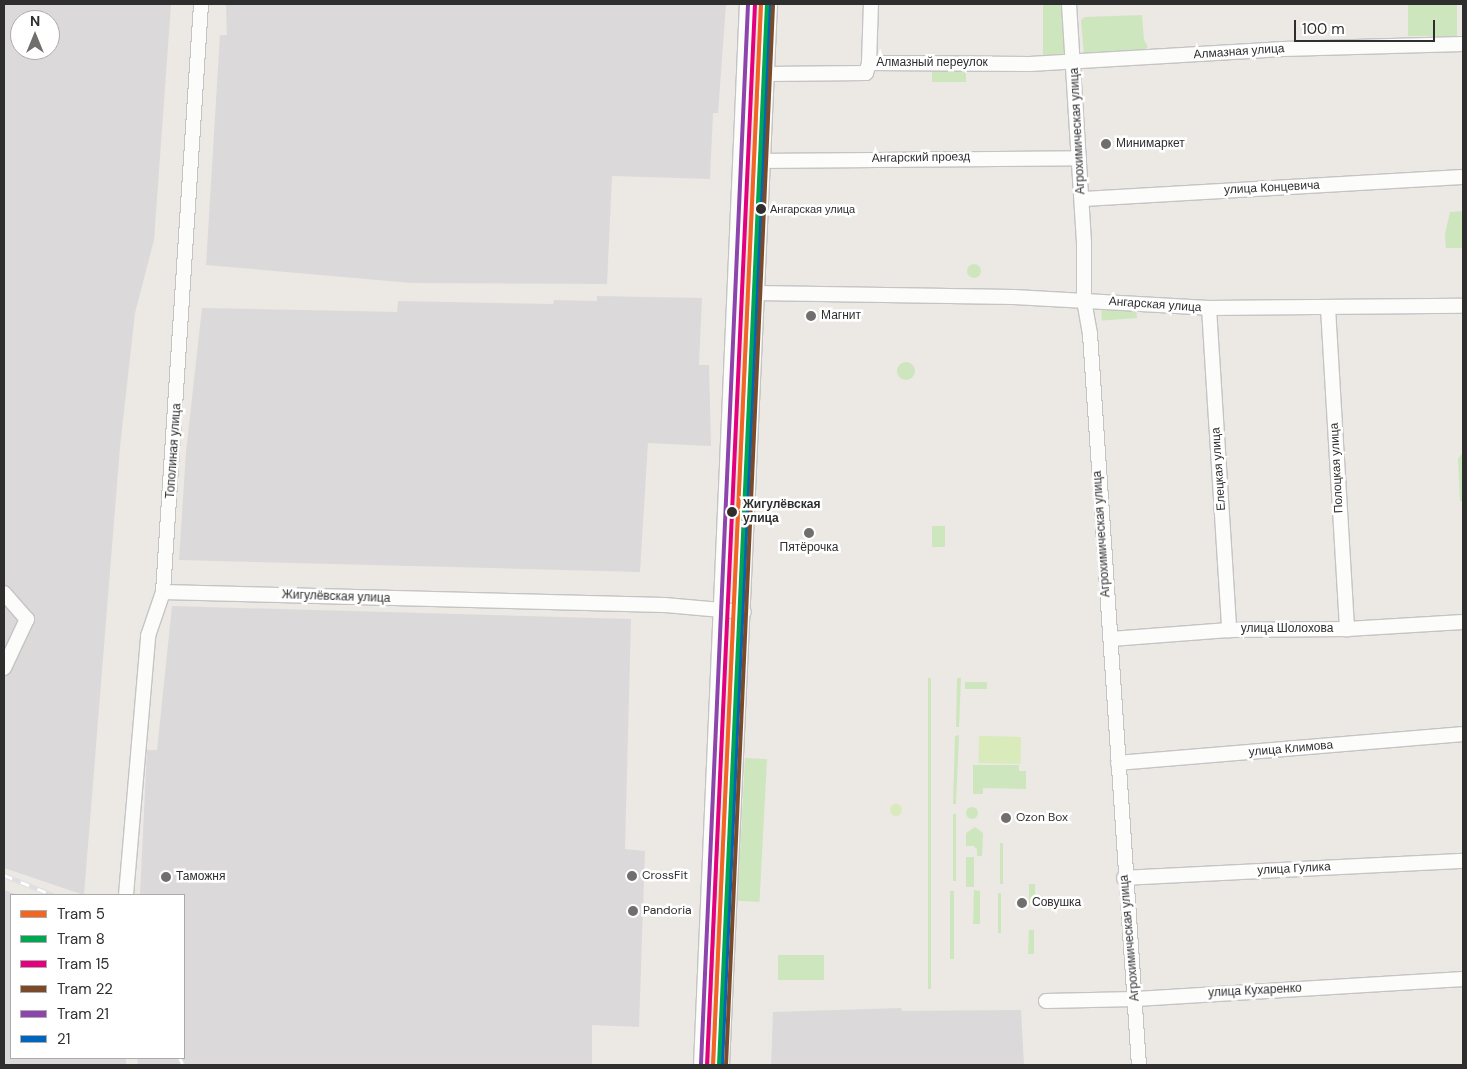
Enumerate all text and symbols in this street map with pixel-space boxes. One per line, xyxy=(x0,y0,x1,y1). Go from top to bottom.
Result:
north arrow xyxy=(10,10,60,60)
scale bar xyxy=(1297,10,1438,42)
text: N xyxy=(30,12,40,30)
text: 100 m xyxy=(1302,19,1345,39)
street label: Алмазная улица xyxy=(1193,42,1285,62)
street label: Алмазный переулок xyxy=(876,56,988,70)
street label: Агрохимическая улица xyxy=(1067,67,1089,195)
place label: Минимаркет xyxy=(1116,137,1185,151)
marker: Минимаркет xyxy=(1100,138,1112,150)
street label: Ангарский проезд xyxy=(872,150,970,166)
street label: улица Концевича xyxy=(1224,178,1320,198)
place label: Ангарская улица xyxy=(770,202,855,216)
marker: Ангарская улица xyxy=(756,204,766,214)
street label: Ангарская улица xyxy=(1108,295,1202,315)
place label: Магнит xyxy=(821,309,861,323)
marker: Магнит xyxy=(805,310,817,322)
street label: Тополиная улица xyxy=(163,403,185,499)
street label: Полоцкая улица xyxy=(1327,422,1347,514)
street label: Елецкая улица xyxy=(1209,427,1229,511)
street label: Агрохимическая улица xyxy=(1090,470,1114,598)
place label: Жигулёвская улица xyxy=(743,498,820,526)
marker: Жигулёвская улица xyxy=(725,505,739,519)
marker: Пятёрочка xyxy=(803,527,815,539)
place label: Пятёрочка xyxy=(780,541,838,555)
street label: Жигулёвская улица xyxy=(281,588,391,606)
street label: улица Шолохова xyxy=(1241,622,1333,636)
street label: улица Климова xyxy=(1248,738,1334,760)
place label: Ozon Box xyxy=(1016,811,1068,825)
marker: Ozon Box xyxy=(1000,812,1012,824)
street label: улица Гулика xyxy=(1257,860,1331,878)
place label: CrossFit xyxy=(642,869,688,883)
place label: Таможня xyxy=(176,870,225,884)
marker: CrossFit xyxy=(626,870,638,882)
marker: Таможня xyxy=(160,871,172,883)
street label: Агрохимическая улица xyxy=(1117,874,1143,1002)
legend xyxy=(10,894,185,1059)
place label: Совушка xyxy=(1032,896,1081,910)
marker: Совушка xyxy=(1016,897,1028,909)
text: Tram 5 xyxy=(57,904,105,924)
place label: Pandoria xyxy=(643,904,692,918)
marker: Pandoria xyxy=(627,905,639,917)
text: Tram 8 xyxy=(57,929,105,949)
text: Tram 15 xyxy=(57,954,109,974)
text: Tram 22 xyxy=(57,979,113,999)
street label: улица Кухаренко xyxy=(1208,981,1302,1001)
text: Tram 21 xyxy=(57,1004,109,1024)
text: 21 xyxy=(57,1029,70,1049)

